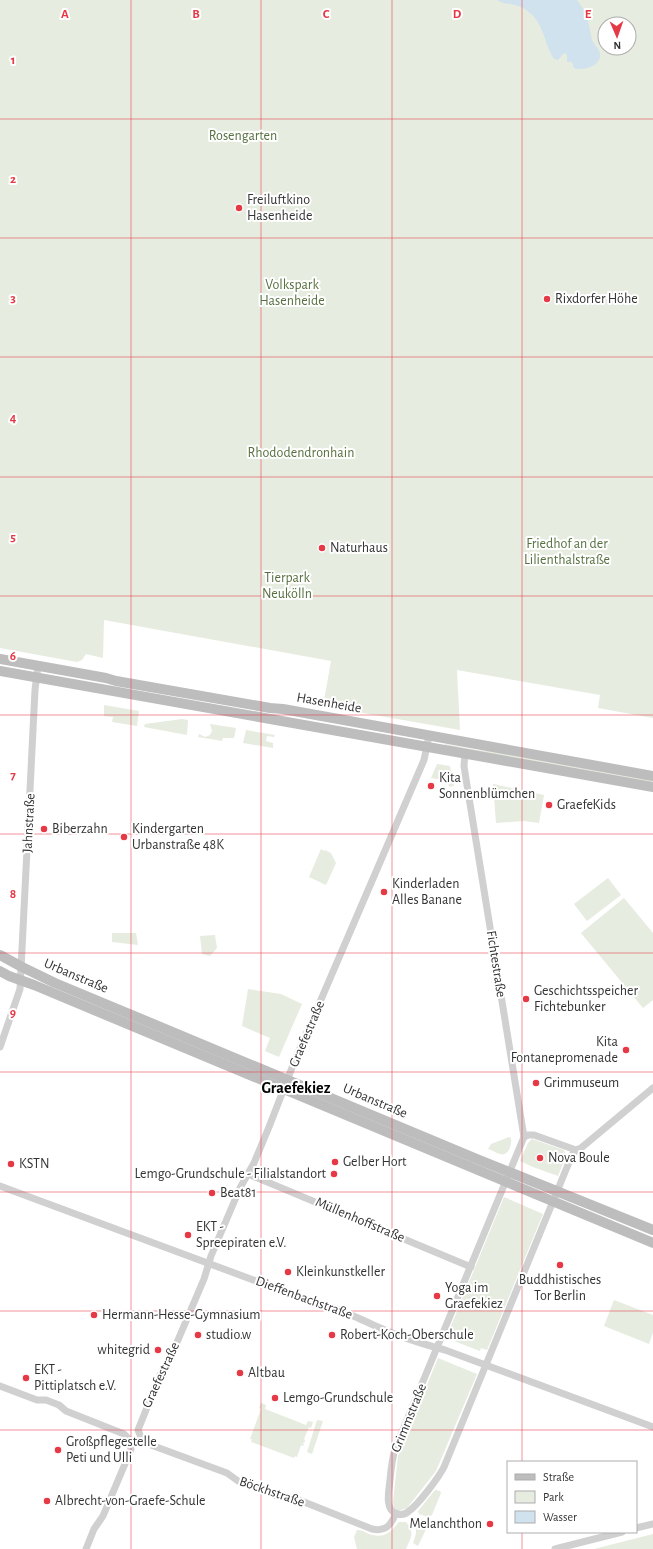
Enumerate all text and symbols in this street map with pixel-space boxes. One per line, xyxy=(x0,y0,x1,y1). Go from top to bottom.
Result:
text: A xyxy=(61,8,69,21)
text: B xyxy=(192,8,200,21)
text: C xyxy=(323,8,330,21)
text: D xyxy=(453,8,462,21)
text: E xyxy=(585,8,592,21)
north arrow xyxy=(597,16,637,56)
text: N xyxy=(613,40,621,51)
text: 1 xyxy=(11,54,15,67)
park label: Rosengarten xyxy=(209,129,277,143)
text: 2 xyxy=(10,173,16,186)
place label: Freiluftkino Hasenheide xyxy=(247,193,312,223)
marker: Freiluftkino Hasenheide xyxy=(234,203,244,213)
park label: Volkspark Hasenheide xyxy=(259,278,325,308)
text: 3 xyxy=(10,292,16,305)
place label: Rixdorfer Höhe xyxy=(555,292,638,306)
marker: Rixdorfer Höhe xyxy=(542,294,552,304)
text: 4 xyxy=(10,412,17,425)
park label: Rhododendronhain xyxy=(248,446,354,460)
text: 5 xyxy=(10,531,16,544)
park label: Friedhof an der Lilienthalstraße xyxy=(524,537,610,567)
place label: Naturhaus xyxy=(330,541,388,555)
marker: Naturhaus xyxy=(317,543,327,553)
park label: Tierpark Neukölln xyxy=(262,571,312,601)
text: 6 xyxy=(10,650,16,663)
street label: Hasenheide xyxy=(296,690,362,716)
text: 7 xyxy=(10,769,16,782)
place label: Kita Sonnenblümchen xyxy=(439,771,535,801)
marker: Kita Sonnenblümchen xyxy=(426,781,436,791)
street label: Jahnstraße xyxy=(20,793,38,853)
place label: GraefeKids xyxy=(557,798,616,812)
marker: GraefeKids xyxy=(544,800,554,810)
place label: Biberzahn xyxy=(52,822,108,836)
place label: Kindergarten Urbanstraße 48K xyxy=(132,822,224,852)
marker: Biberzahn xyxy=(39,824,49,834)
marker: Kindergarten Urbanstraße 48K xyxy=(119,832,129,842)
place label: Kinderladen Alles Banane xyxy=(392,877,462,907)
marker: Kinderladen Alles Banane xyxy=(379,887,389,897)
text: 8 xyxy=(10,888,16,901)
street label: Fichtestraße xyxy=(484,930,508,998)
street label: Urbanstraße xyxy=(42,956,110,996)
place label: Geschichtsspeicher Fichtebunker xyxy=(534,984,638,1014)
marker: Geschichtsspeicher Fichtebunker xyxy=(521,994,531,1004)
street label: Graefestraße xyxy=(287,999,327,1069)
text: 9 xyxy=(10,1007,16,1020)
place label: Kita Fontanepromenade xyxy=(511,1035,619,1065)
marker: Kita Fontanepromenade xyxy=(621,1045,631,1055)
place label: Grimmuseum xyxy=(544,1076,619,1090)
marker: Grimmuseum xyxy=(531,1078,541,1088)
district label: Graefekiez xyxy=(262,1080,331,1096)
street label: Urbanstraße xyxy=(341,1081,409,1121)
place label: Nova Boule xyxy=(548,1151,610,1165)
marker: Nova Boule xyxy=(535,1153,545,1163)
place label: Gelber Hort xyxy=(343,1155,407,1169)
place label: KSTN xyxy=(19,1157,49,1171)
marker: Gelber Hort xyxy=(330,1157,340,1167)
marker: KSTN xyxy=(6,1159,16,1169)
place label: Lemgo-Grundschule - Filialstandort xyxy=(134,1167,327,1181)
marker: Lemgo-Grundschule - Filialstandort xyxy=(329,1169,339,1179)
place label: Beat81 xyxy=(220,1186,256,1200)
marker: Beat81 xyxy=(207,1188,217,1198)
street label: Müllenhoffstraße xyxy=(313,1195,407,1245)
place label: EKT - Spreepiraten e.V. xyxy=(196,1220,286,1250)
marker: EKT - Spreepiraten e.V. xyxy=(183,1230,193,1240)
marker: Buddhistisches Tor Berlin xyxy=(555,1260,565,1270)
place label: Kleinkunstkeller xyxy=(296,1265,385,1279)
marker: Kleinkunstkeller xyxy=(283,1267,293,1277)
place label: Buddhistisches Tor Berlin xyxy=(519,1273,601,1303)
street label: Dieffenbachstraße xyxy=(254,1274,354,1322)
place label: Yoga im Graefekiez xyxy=(445,1281,503,1311)
marker: Yoga im Graefekiez xyxy=(432,1291,442,1301)
place label: Hermann-Hesse-Gymnasium xyxy=(102,1308,260,1322)
marker: Hermann-Hesse-Gymnasium xyxy=(89,1310,99,1320)
place label: studio.w xyxy=(206,1328,252,1342)
place label: Robert-Koch-Oberschule xyxy=(340,1328,474,1342)
marker: studio.w xyxy=(193,1330,203,1340)
marker: Robert-Koch-Oberschule xyxy=(327,1330,337,1340)
street label: Graefestraße xyxy=(140,1340,182,1410)
place label: whitegrid xyxy=(97,1343,150,1357)
marker: whitegrid xyxy=(153,1345,163,1355)
place label: EKT - Pittiplatsch e.V. xyxy=(34,1363,116,1393)
place label: Altbau xyxy=(248,1366,285,1380)
marker: Altbau xyxy=(235,1368,245,1378)
marker: EKT - Pittiplatsch e.V. xyxy=(21,1373,31,1383)
street label: Grimmstraße xyxy=(389,1382,429,1454)
place label: Lemgo-Grundschule xyxy=(283,1391,393,1405)
marker: Lemgo-Grundschule xyxy=(270,1393,280,1403)
place label: Großpflegestelle Peti und Ulli xyxy=(66,1435,157,1465)
marker: Großpflegestelle Peti und Ulli xyxy=(53,1445,63,1455)
legend xyxy=(507,1461,637,1533)
text: Straße xyxy=(543,1471,574,1483)
street label: Böckhstraße xyxy=(238,1474,306,1510)
text: Park xyxy=(543,1491,564,1503)
place label: Albrecht-von-Graefe-Schule xyxy=(55,1494,206,1508)
marker: Albrecht-von-Graefe-Schule xyxy=(42,1496,52,1506)
text: Wasser xyxy=(543,1511,577,1523)
place label: Melanchthon xyxy=(409,1517,482,1531)
marker: Melanchthon xyxy=(485,1519,495,1529)

